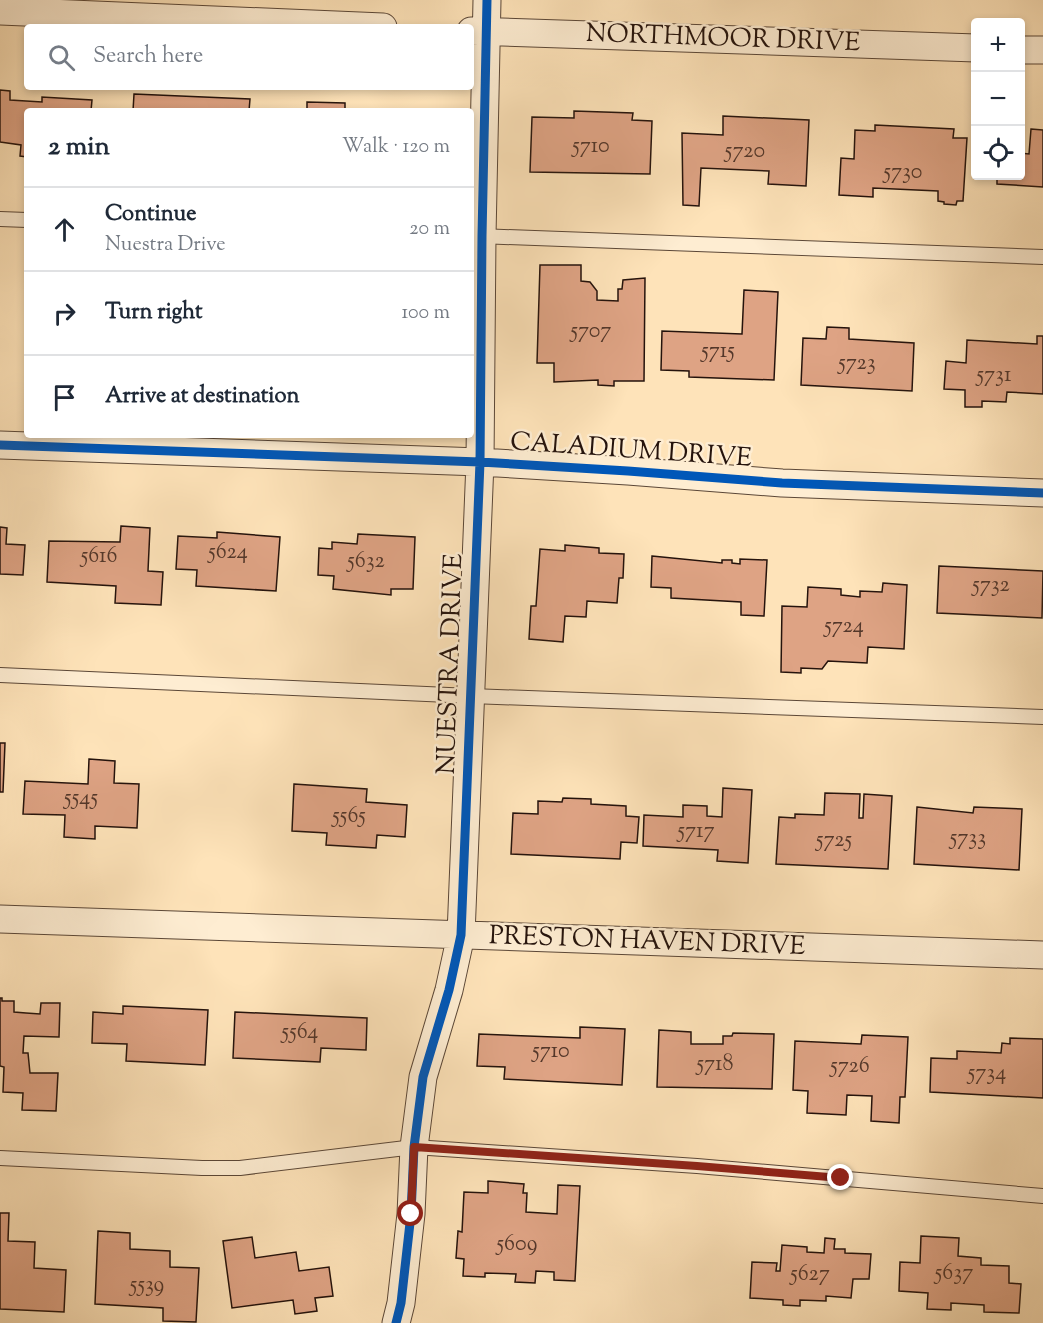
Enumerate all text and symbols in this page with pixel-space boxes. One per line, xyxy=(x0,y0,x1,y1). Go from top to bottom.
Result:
street label: NORTHMOOR DRIVE xyxy=(585,16,861,62)
map controls xyxy=(971,18,1025,180)
button: + xyxy=(971,18,1025,72)
search box xyxy=(24,24,474,90)
icon: search xyxy=(45,41,78,74)
text: Search here xyxy=(93,41,203,73)
button: − xyxy=(971,72,1025,126)
button: locate xyxy=(971,126,1025,180)
text: 2 min xyxy=(48,129,110,166)
house number: 5710 xyxy=(570,131,610,163)
text: Walk · 120 m xyxy=(342,133,450,162)
house number: 5720 xyxy=(723,136,765,168)
house number: 5730 xyxy=(882,157,922,189)
text: Continue xyxy=(105,199,196,231)
icon: ahead xyxy=(48,213,81,246)
text: 20 m xyxy=(409,215,450,244)
text: Nuestra Drive xyxy=(105,231,226,260)
icon: right xyxy=(48,297,81,330)
text: Turn right xyxy=(105,297,202,329)
text: 100 m xyxy=(401,299,450,328)
house number: 5707 xyxy=(569,316,611,348)
house number: 5715 xyxy=(699,336,735,368)
house number: 5723 xyxy=(836,348,876,380)
house number: 5731 xyxy=(975,360,1012,392)
icon: arrive xyxy=(48,381,81,414)
text: Arrive at destination xyxy=(105,381,300,413)
street label: CALADIUM DRIVE xyxy=(509,424,753,478)
house number: 5624 xyxy=(206,537,248,569)
house number: 5616 xyxy=(79,541,117,573)
house number: 5632 xyxy=(345,546,385,578)
street label: NUESTRA DRIVE xyxy=(429,553,473,775)
house number: 5732 xyxy=(970,570,1010,602)
house number: 5724 xyxy=(822,611,864,643)
house number: 5545 xyxy=(62,783,98,815)
house number: 5565 xyxy=(330,801,366,833)
house number: 5717 xyxy=(675,816,715,848)
house number: 5733 xyxy=(948,823,986,855)
house number: 5725 xyxy=(814,825,853,857)
street label: PRESTON HAVEN DRIVE xyxy=(488,918,806,966)
house number: 5564 xyxy=(280,1017,318,1049)
house number: 5710 xyxy=(530,1036,570,1068)
house number: 5718 xyxy=(694,1049,734,1081)
house number: 5726 xyxy=(828,1051,870,1083)
house number: 5734 xyxy=(966,1058,1006,1090)
route end xyxy=(827,1164,853,1190)
route start xyxy=(397,1200,423,1226)
house number: 5609 xyxy=(495,1229,537,1261)
house number: 5637 xyxy=(933,1258,973,1290)
house number: 5627 xyxy=(788,1259,830,1291)
house number: 5539 xyxy=(128,1270,164,1302)

